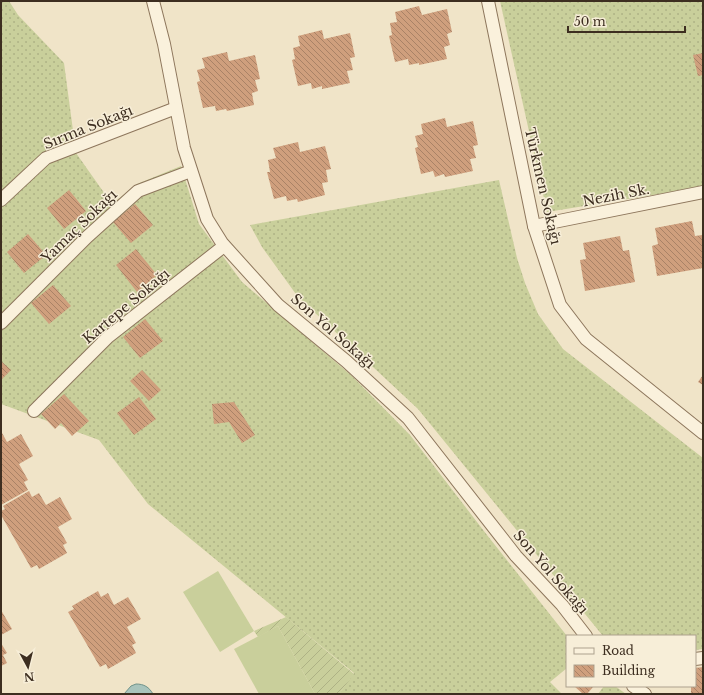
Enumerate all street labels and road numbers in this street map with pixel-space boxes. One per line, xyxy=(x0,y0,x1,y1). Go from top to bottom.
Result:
street label: Sırma Sokağı xyxy=(41,101,136,153)
street label: Türkmen Sokağı xyxy=(521,126,565,246)
street label: Nezih Sk. xyxy=(581,180,651,210)
street label: Yamaç Sokağı xyxy=(37,185,121,267)
street label: Kartepe Sokağı xyxy=(79,264,173,348)
street label: Son Yol Sokağı xyxy=(287,290,379,373)
street label: Son Yol Sokağı xyxy=(510,526,593,618)

